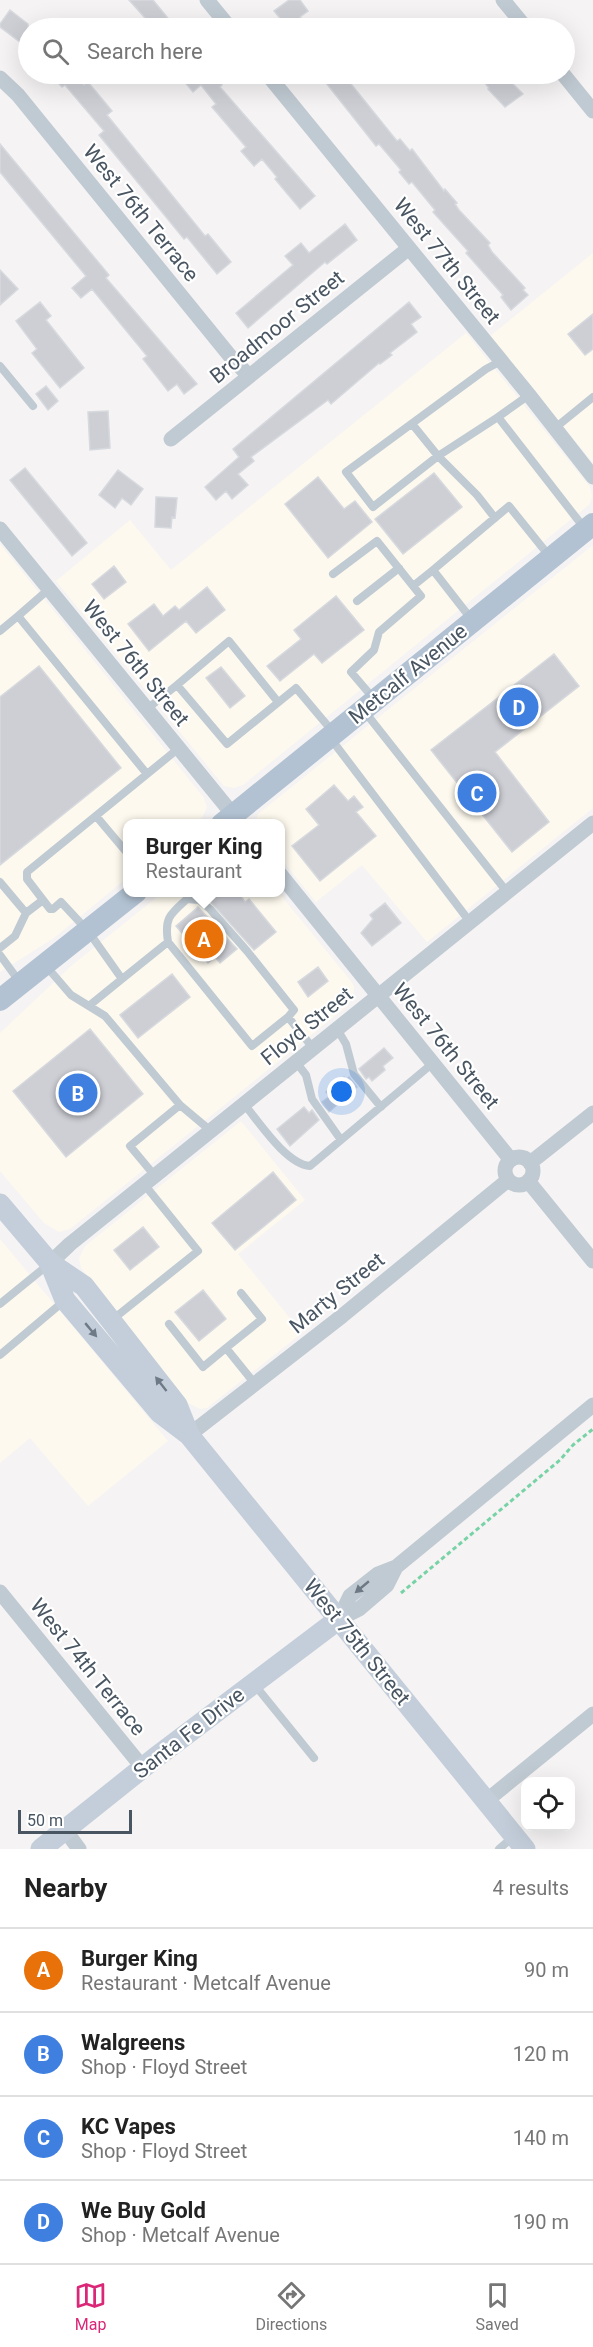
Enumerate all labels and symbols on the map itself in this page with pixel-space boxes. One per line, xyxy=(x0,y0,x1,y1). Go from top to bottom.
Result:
street label: West 76th Terrace xyxy=(78,140,204,286)
street label: West 77th Street xyxy=(389,193,505,329)
street label: Broadmoor Street xyxy=(205,266,349,388)
street label: West 76th Street xyxy=(78,595,194,731)
street label: Metcalf Avenue xyxy=(344,619,472,729)
pin: D xyxy=(500,684,538,730)
pin: C xyxy=(458,770,496,816)
pin: A xyxy=(184,916,224,962)
street label: West 76th Street xyxy=(388,978,504,1114)
street label: Floyd Street xyxy=(256,982,358,1070)
pin: B xyxy=(58,1070,98,1116)
your location xyxy=(327,1077,356,1106)
street label: Marty Street xyxy=(285,1247,389,1338)
one-way arrow xyxy=(84,1323,97,1338)
one-way arrow xyxy=(155,1377,168,1392)
street label: West 75th Street xyxy=(299,1574,415,1710)
one-way arrow xyxy=(355,1580,370,1593)
street label: West 74th Terrace xyxy=(25,1594,151,1740)
street label: Santa Fe Drive xyxy=(129,1682,249,1784)
scale bar xyxy=(18,1807,132,1834)

